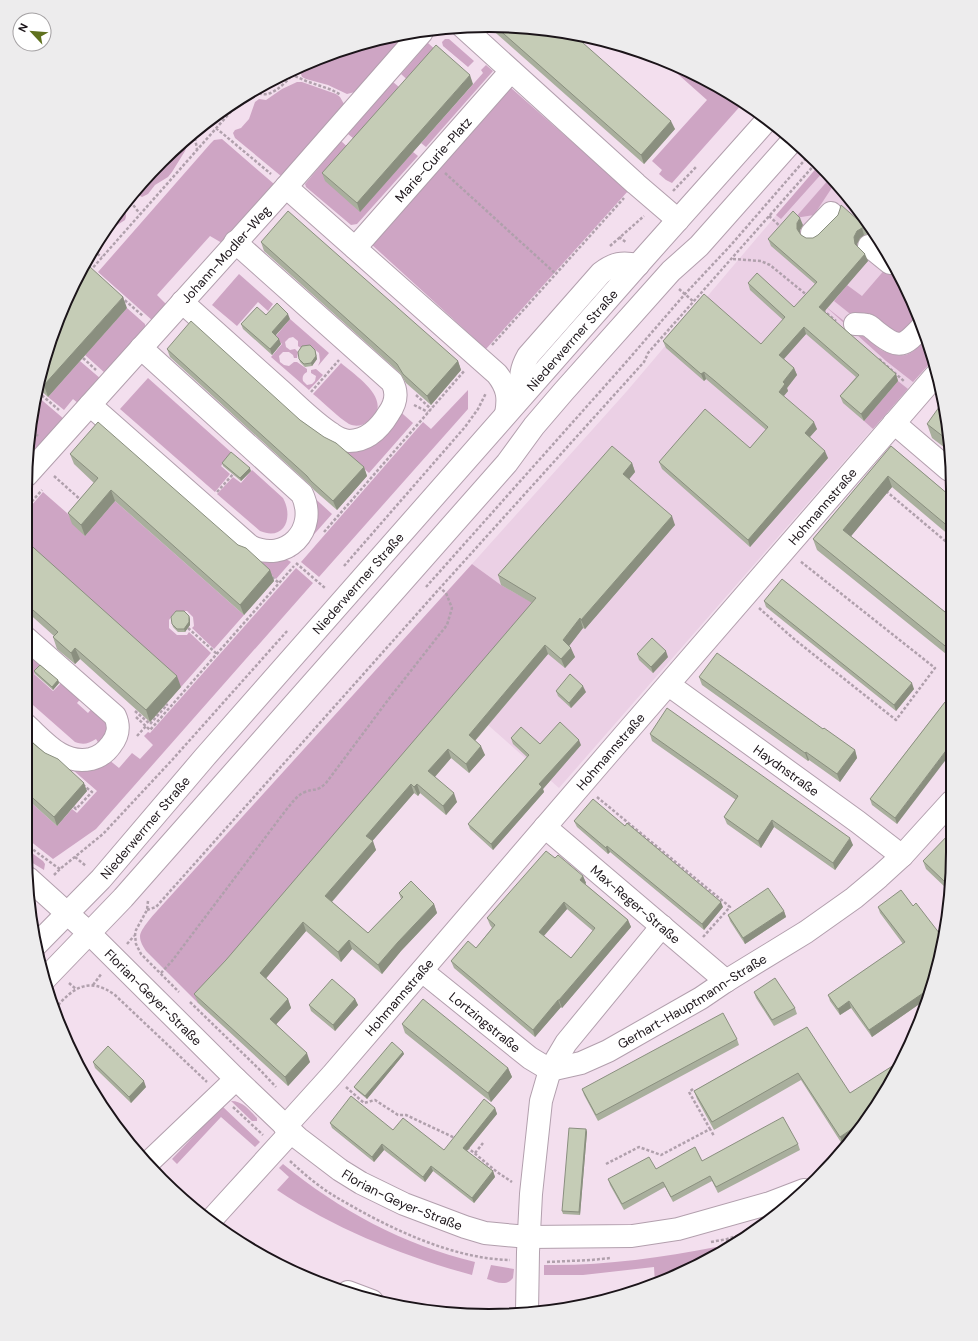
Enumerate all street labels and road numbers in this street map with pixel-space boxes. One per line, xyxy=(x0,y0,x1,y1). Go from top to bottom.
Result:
street label: Marie-Curie-Platz xyxy=(391,114,475,206)
street label: Johann-Modler-Weg xyxy=(178,202,274,307)
street label: Niederwerrner Straße xyxy=(523,286,622,395)
street label: Hohmannstraße xyxy=(785,464,861,549)
street label: Niederwerrner Straße xyxy=(309,529,408,638)
street label: Hohmannstraße xyxy=(573,709,649,794)
street label: Haydnstraße xyxy=(750,741,822,800)
street label: Niederwerrner Straße xyxy=(97,773,194,883)
street label: Max-Reger-Straße xyxy=(587,861,684,948)
street label: Florian-Geyer-Straße xyxy=(101,945,205,1049)
street label: Gerhart-Hauptmann-Straße xyxy=(615,950,770,1053)
street label: Hohmannstraße xyxy=(361,955,437,1040)
street label: Lortzingstraße xyxy=(446,988,524,1056)
street label: Florian-Geyer-Straße xyxy=(339,1165,465,1234)

